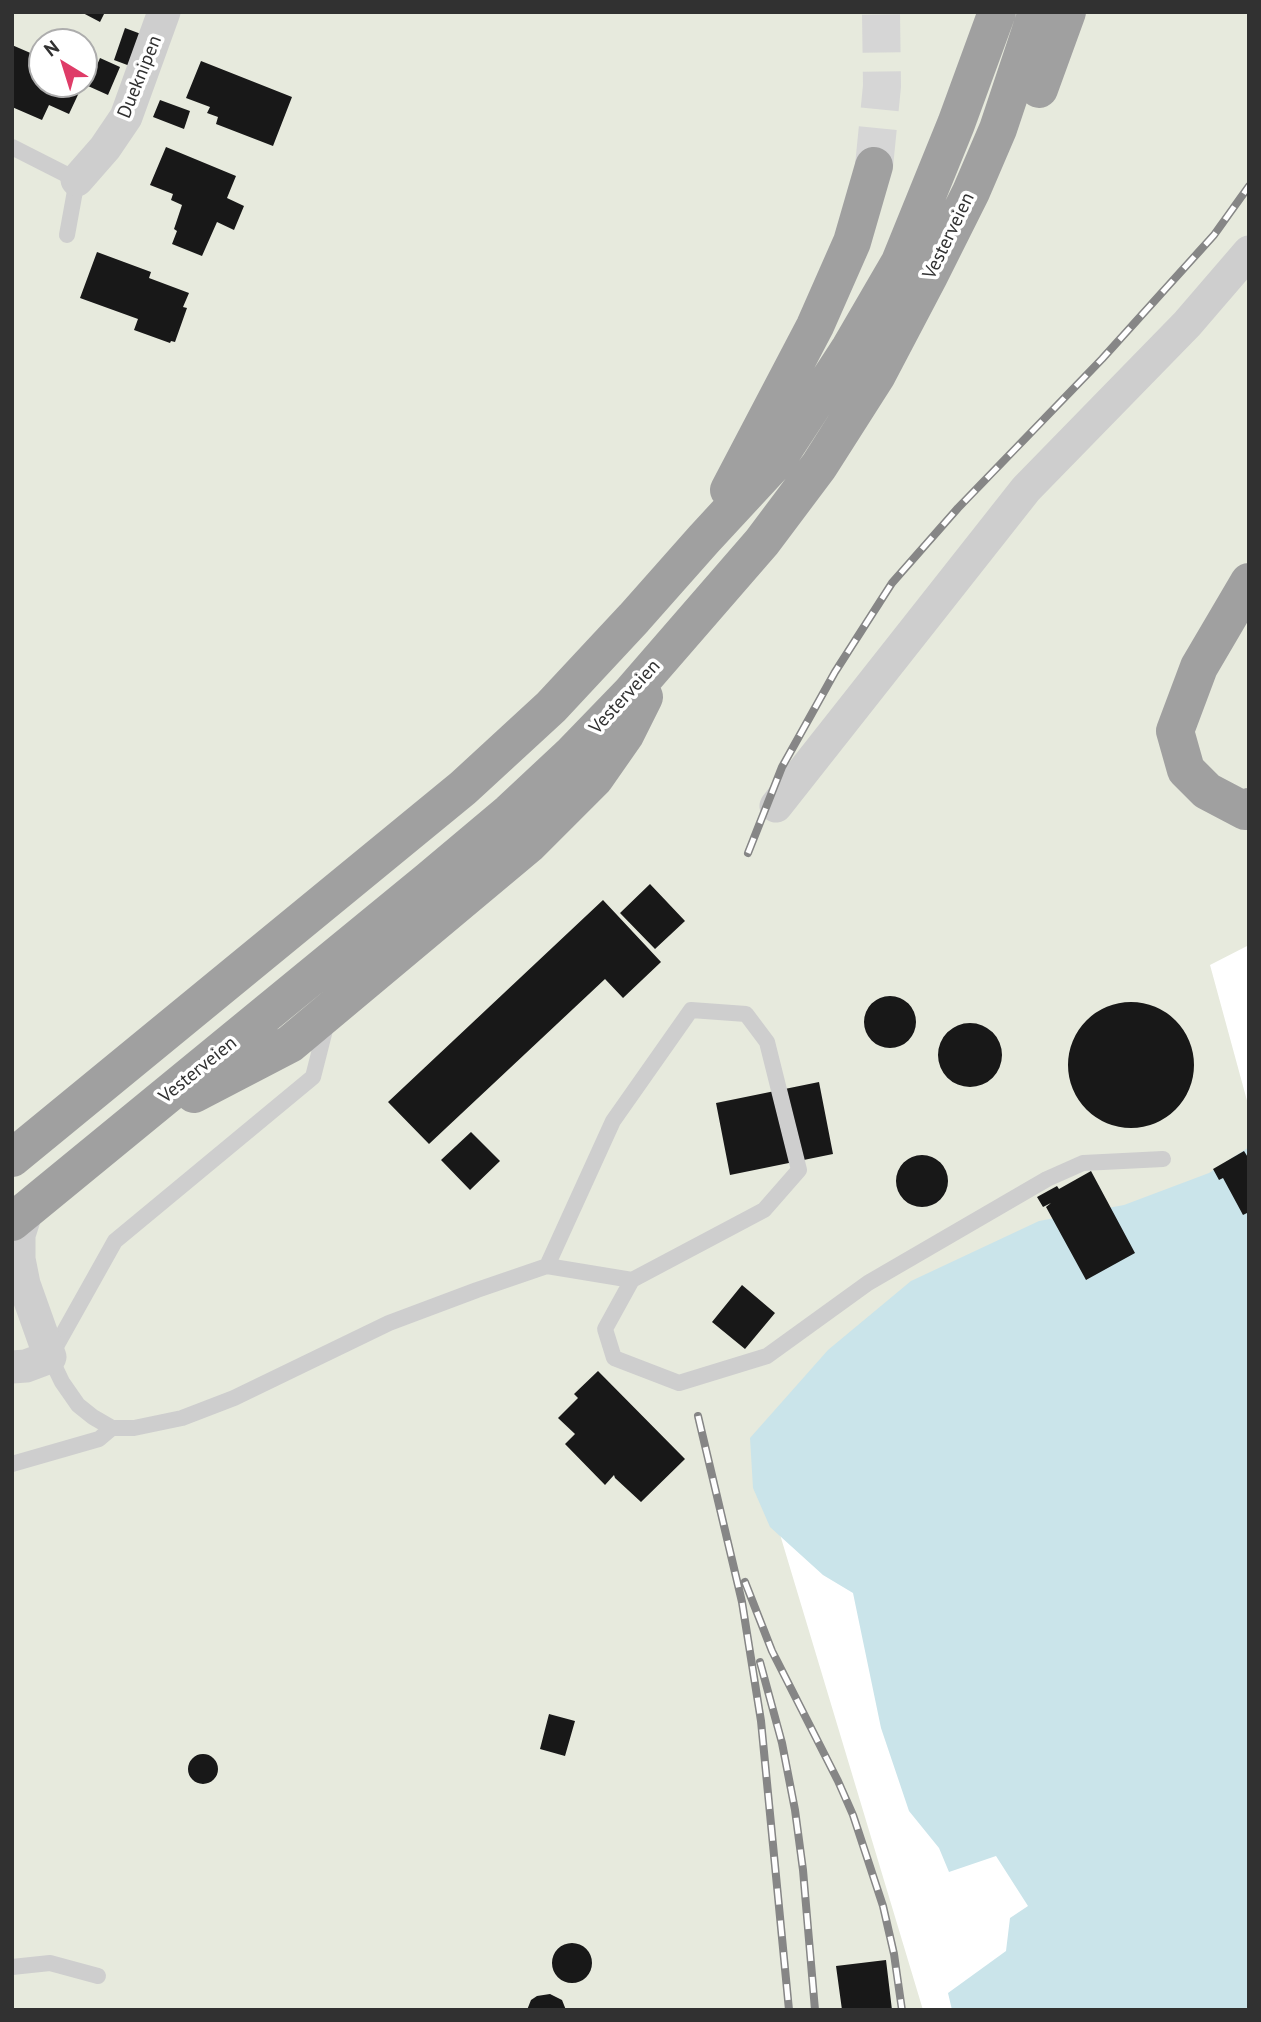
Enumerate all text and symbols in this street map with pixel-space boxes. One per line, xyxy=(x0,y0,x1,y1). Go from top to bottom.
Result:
north arrow xyxy=(28,28,98,98)
street label: Dueknipen xyxy=(113,32,167,122)
text: N xyxy=(39,35,64,61)
street label: Vesterveien xyxy=(918,189,980,283)
street label: Vesterveien xyxy=(585,655,665,739)
street label: Vesterveien xyxy=(155,1032,241,1108)

